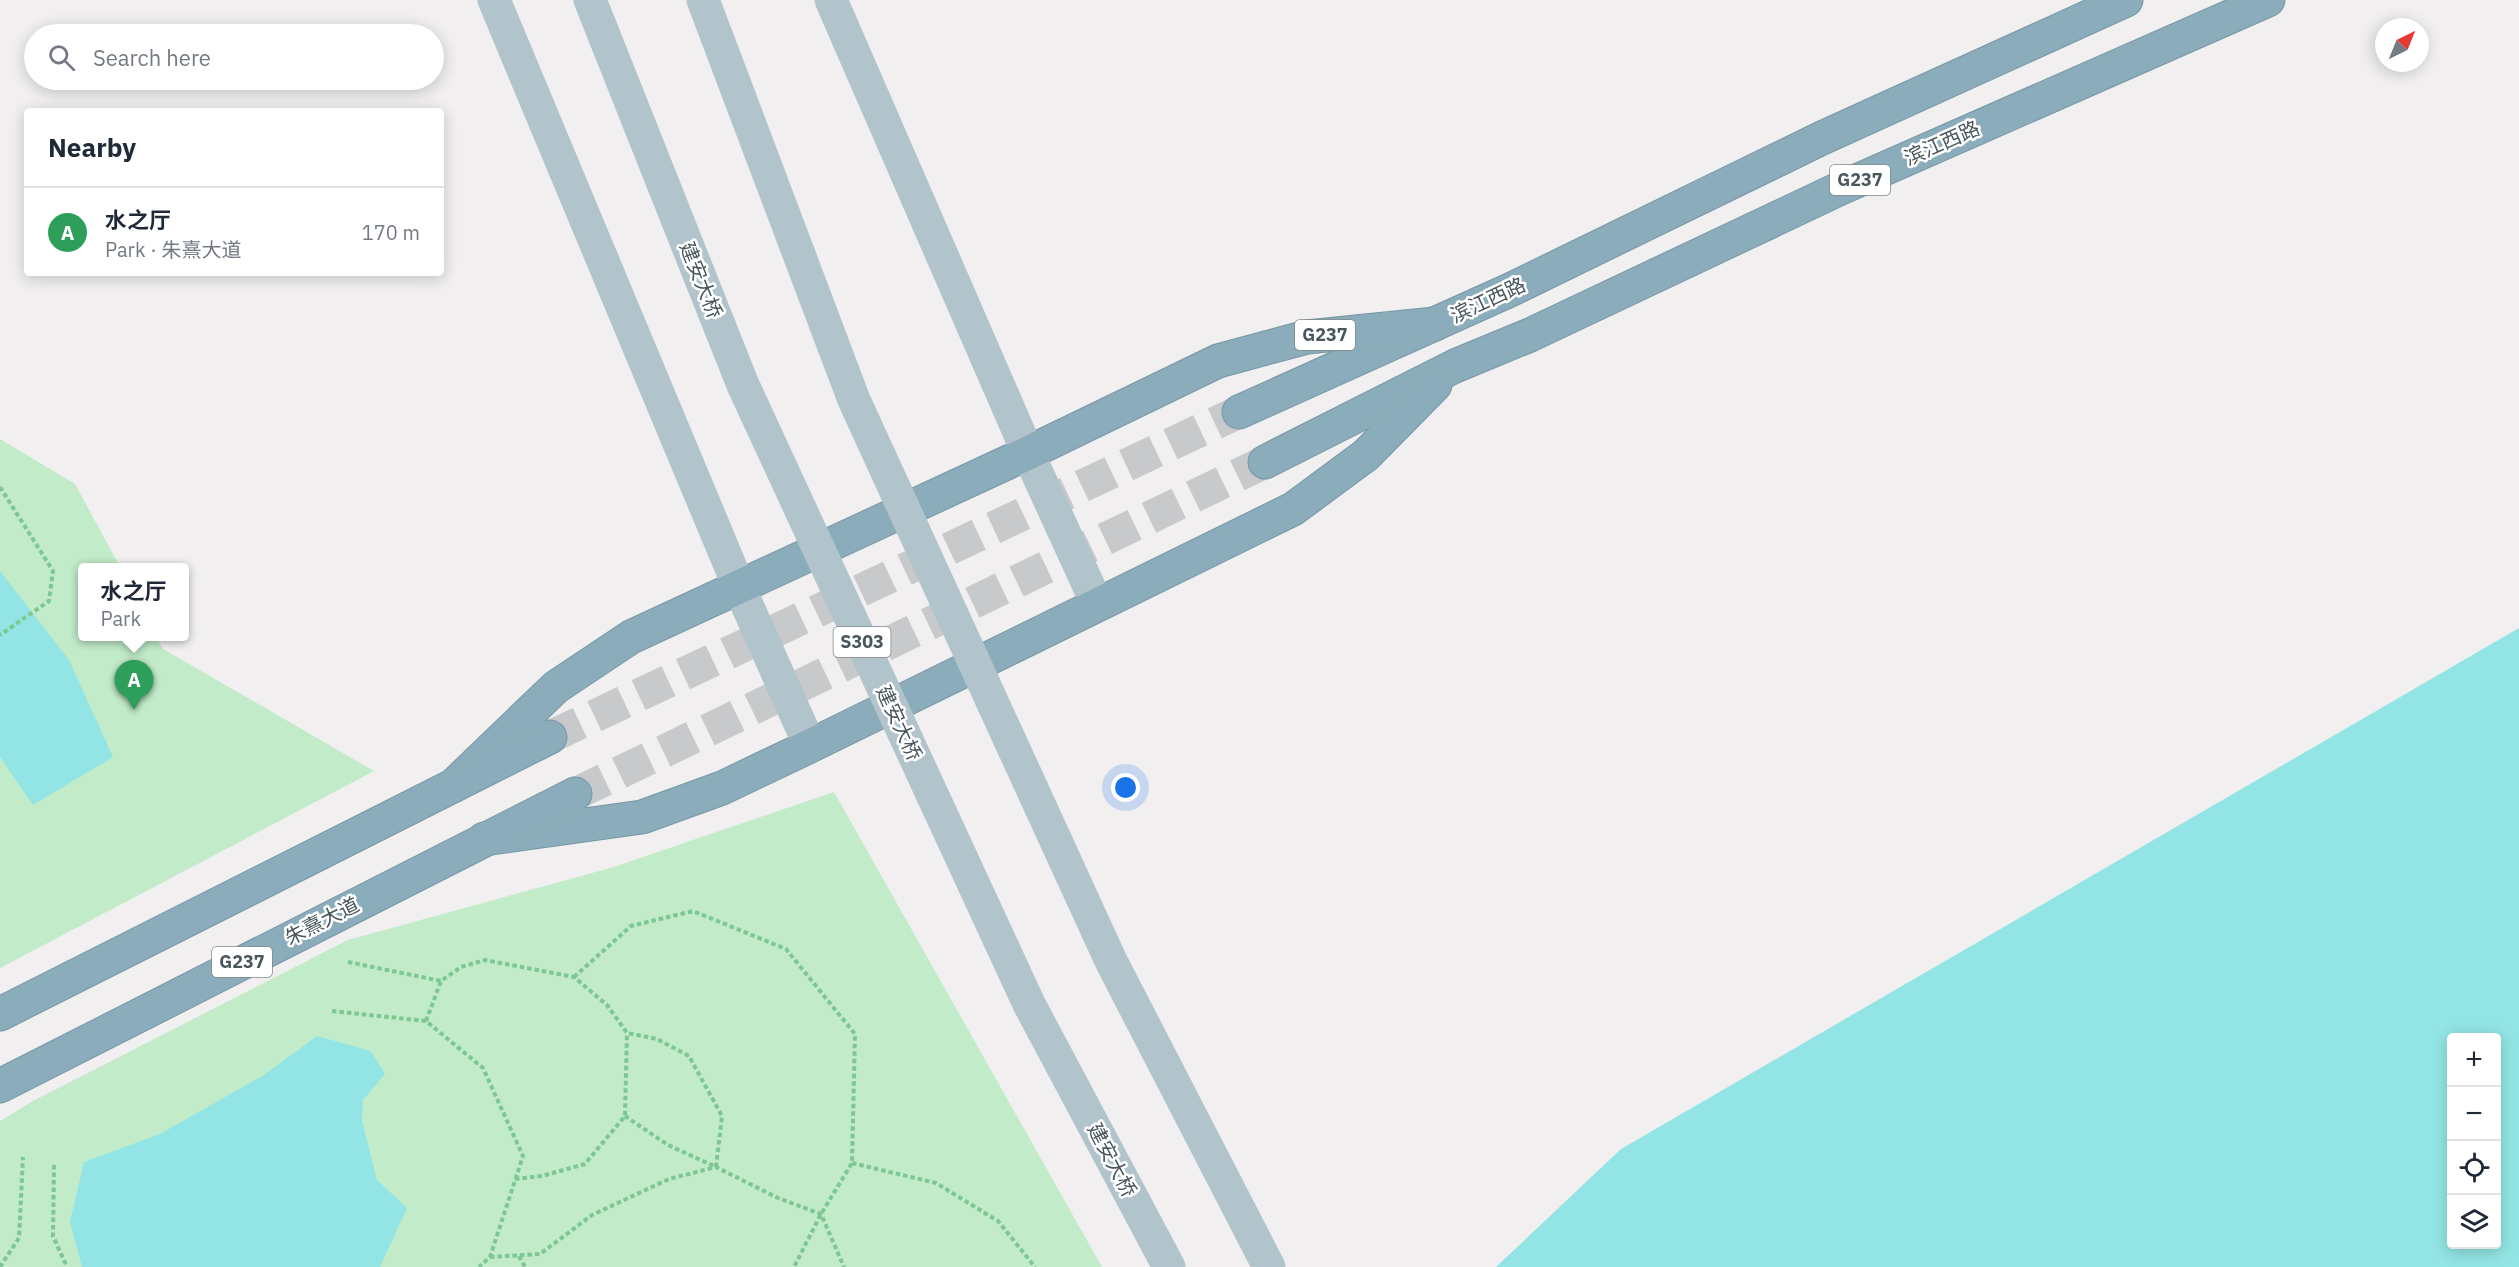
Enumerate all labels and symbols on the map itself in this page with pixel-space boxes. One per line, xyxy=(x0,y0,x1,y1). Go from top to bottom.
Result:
north arrow xyxy=(2375,18,2429,72)
street label: 滨江西路 xyxy=(1900,114,1984,171)
road number: G237 xyxy=(1830,165,1890,195)
street label: 建安大桥 xyxy=(674,238,729,322)
street label: 滨江西路 xyxy=(1446,270,1530,329)
road number: G237 xyxy=(1295,320,1355,350)
road number: S303 xyxy=(834,627,890,657)
pin: A xyxy=(114,660,154,710)
street label: 建安大桥 xyxy=(870,681,929,765)
your location xyxy=(1111,773,1140,802)
street label: 朱熹大道 xyxy=(280,890,364,951)
road number: G237 xyxy=(212,947,272,977)
street label: 建安大桥 xyxy=(1082,1118,1143,1201)

